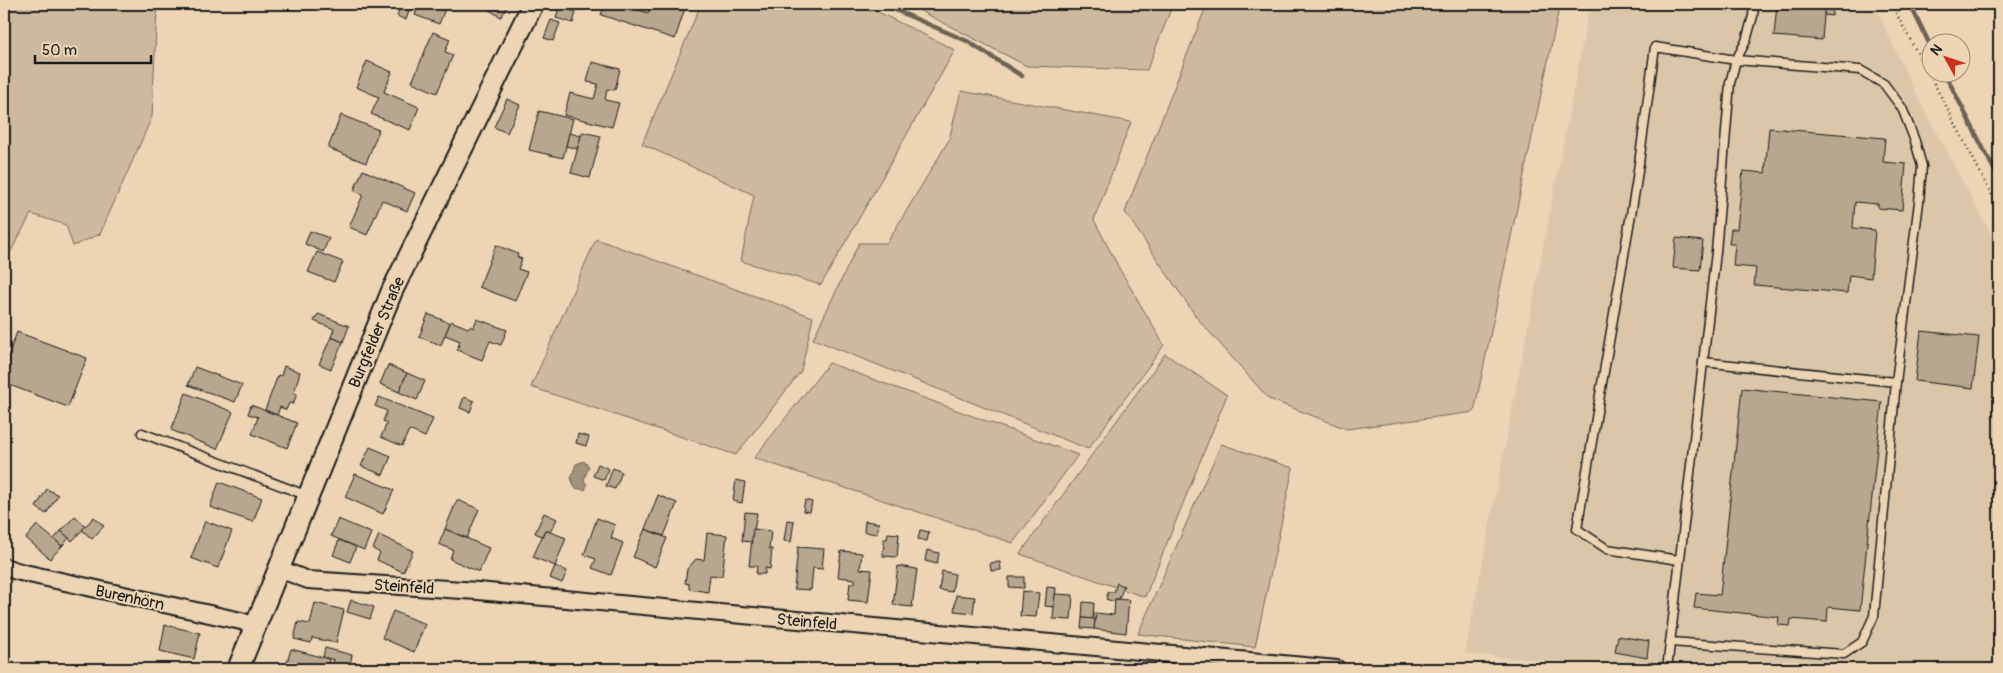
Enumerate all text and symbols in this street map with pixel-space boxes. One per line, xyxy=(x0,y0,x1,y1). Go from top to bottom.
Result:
scale bar xyxy=(35,32,151,64)
north arrow xyxy=(1920,32,1970,82)
text: 50 m xyxy=(42,41,77,60)
text: N xyxy=(1927,41,1946,59)
street label: Burgfelder Straße xyxy=(345,274,409,391)
street label: Steinfeld xyxy=(373,575,435,599)
street label: Burenhörn xyxy=(93,581,166,615)
street label: Steinfeld xyxy=(776,609,838,635)

